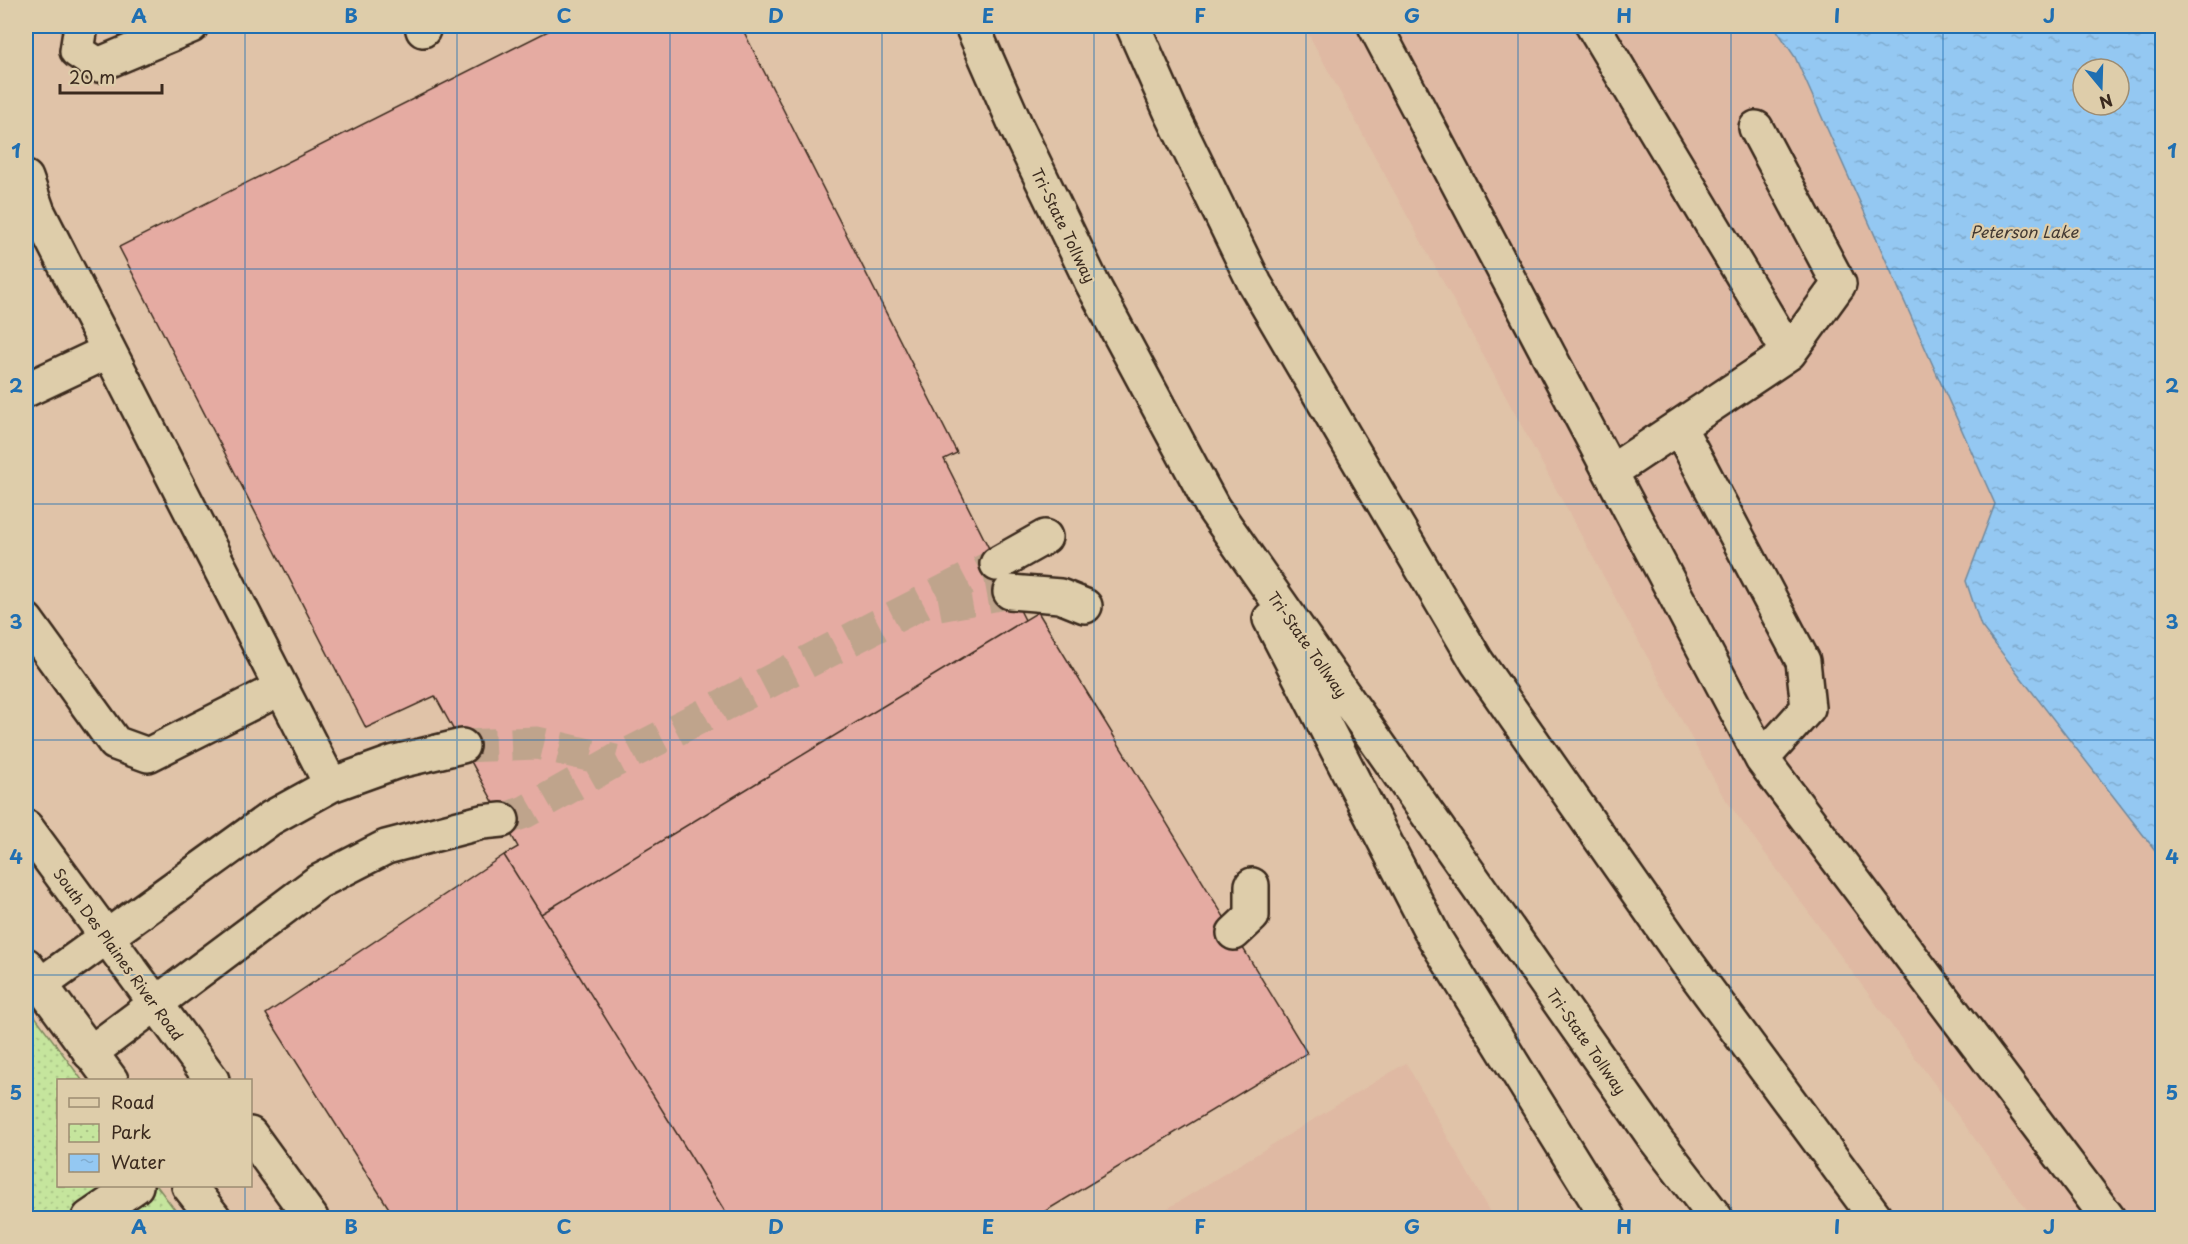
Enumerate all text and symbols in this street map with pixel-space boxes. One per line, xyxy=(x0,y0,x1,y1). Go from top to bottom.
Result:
text: A xyxy=(131,0,147,30)
text: B xyxy=(344,0,358,30)
text: C xyxy=(556,0,572,30)
text: D xyxy=(768,0,784,30)
text: E xyxy=(982,0,994,30)
text: F xyxy=(1194,0,1206,30)
text: G xyxy=(1404,0,1420,30)
text: H xyxy=(1616,0,1632,30)
text: I xyxy=(1834,0,1840,30)
text: J xyxy=(2043,0,2055,30)
scale bar xyxy=(60,57,162,95)
north arrow xyxy=(2071,57,2131,117)
text: 20 m xyxy=(69,63,115,90)
text: N xyxy=(2096,89,2116,116)
text: 1 xyxy=(11,135,21,165)
text: 1 xyxy=(2167,135,2177,165)
street label: Tri-State Tollway xyxy=(1026,164,1102,286)
water label: Peterson Lake xyxy=(1970,219,2079,243)
text: 2 xyxy=(9,370,23,400)
text: 2 xyxy=(2165,370,2179,400)
street label: Tri-State Tollway xyxy=(1263,586,1353,702)
text: 3 xyxy=(9,606,23,636)
text: 3 xyxy=(2165,606,2179,636)
text: 4 xyxy=(9,841,23,871)
text: 4 xyxy=(2165,841,2179,871)
street label: South Des Plaines River Road xyxy=(48,863,190,1045)
street label: Tri-State Tollway xyxy=(1542,983,1632,1099)
text: 5 xyxy=(10,1077,22,1107)
text: 5 xyxy=(2166,1077,2178,1107)
legend xyxy=(57,1079,252,1187)
text: Road xyxy=(111,1088,155,1115)
text: Park xyxy=(111,1118,151,1145)
text: Water xyxy=(111,1148,166,1175)
text: A xyxy=(131,1211,147,1241)
text: B xyxy=(344,1211,358,1241)
text: C xyxy=(556,1211,572,1241)
text: D xyxy=(768,1211,784,1241)
text: E xyxy=(982,1211,994,1241)
text: F xyxy=(1194,1211,1206,1241)
text: G xyxy=(1404,1211,1420,1241)
text: H xyxy=(1616,1211,1632,1241)
text: I xyxy=(1834,1211,1840,1241)
text: J xyxy=(2043,1211,2055,1241)

